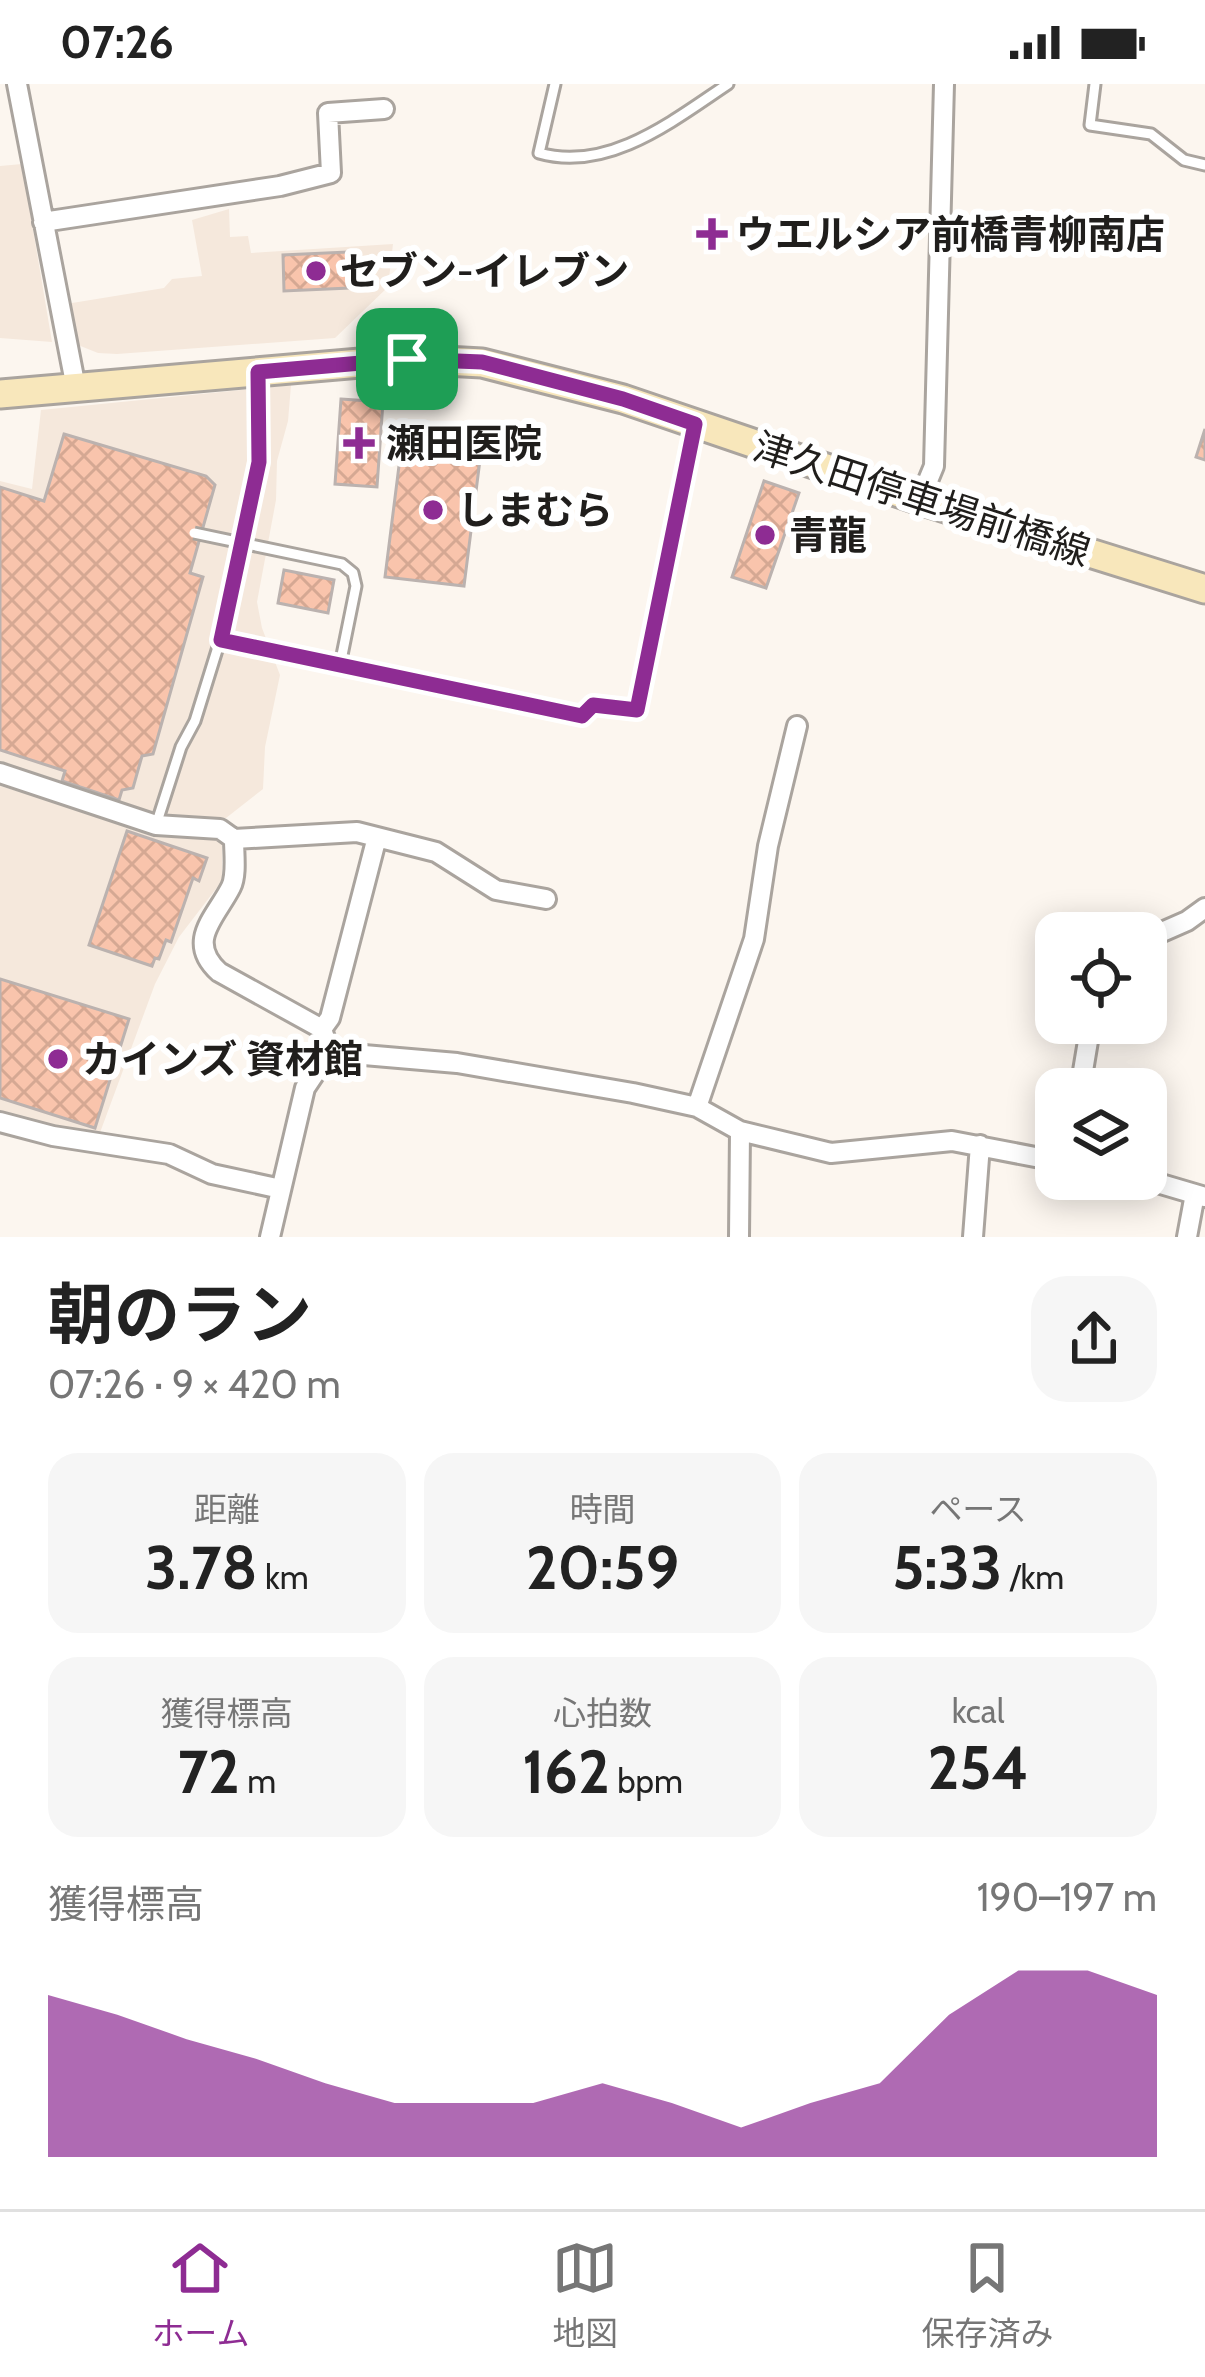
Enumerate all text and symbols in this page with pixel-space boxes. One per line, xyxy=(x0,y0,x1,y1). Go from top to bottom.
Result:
text: 07:26 xyxy=(60,15,174,69)
place label: ウエルシア前橋青柳南店 xyxy=(736,210,1165,258)
marker: ウエルシア前橋青柳南店 xyxy=(699,221,725,247)
place label: セブン-イレブン xyxy=(340,247,629,295)
marker: セブン-イレブン xyxy=(303,258,329,284)
pin xyxy=(356,308,458,410)
icon: arrive xyxy=(374,326,440,392)
place label: 瀬田医院 xyxy=(386,419,542,467)
street label: 津久田停車場前橋線 xyxy=(748,422,1096,576)
marker: 瀬田医院 xyxy=(343,427,375,459)
place label: しまむら xyxy=(457,486,613,534)
marker: しまむら xyxy=(420,497,446,523)
place label: 青龍 xyxy=(789,511,867,559)
marker: 青龍 xyxy=(752,522,778,548)
map controls xyxy=(1035,912,1167,1200)
button: locate xyxy=(1035,912,1167,1044)
place label: カインズ 資材館 xyxy=(82,1035,363,1083)
marker: カインズ 資材館 xyxy=(45,1046,71,1072)
button: layers xyxy=(1035,1068,1167,1200)
text: 朝のラン xyxy=(48,1274,312,1355)
button: share xyxy=(1031,1276,1157,1402)
text: 07:26 · 9 × 420 m xyxy=(48,1360,341,1408)
text: 距離 xyxy=(194,1489,260,1529)
text: 時間 xyxy=(569,1489,635,1529)
text: ペース xyxy=(929,1489,1027,1529)
text: 3.78 xyxy=(145,1531,258,1604)
text: 20:59 xyxy=(526,1531,679,1604)
text: 5:33 xyxy=(892,1531,1002,1604)
text: km xyxy=(258,1557,309,1597)
text: /km xyxy=(1002,1557,1064,1597)
text: kcal xyxy=(952,1691,1004,1731)
text: 獲得標高 xyxy=(161,1693,293,1733)
text: 心拍数 xyxy=(553,1693,652,1733)
text: 254 xyxy=(928,1731,1029,1804)
text: 72 xyxy=(177,1735,240,1808)
text: 162 xyxy=(522,1735,610,1808)
text: m xyxy=(240,1761,276,1801)
text: bpm xyxy=(610,1761,683,1801)
text: 190–197 m xyxy=(977,1873,1157,1921)
text: 獲得標高 xyxy=(48,1880,204,1928)
tab: ホーム xyxy=(151,2235,250,2355)
tab: 地図 xyxy=(552,2235,618,2355)
tab: 保存済み xyxy=(921,2235,1053,2355)

